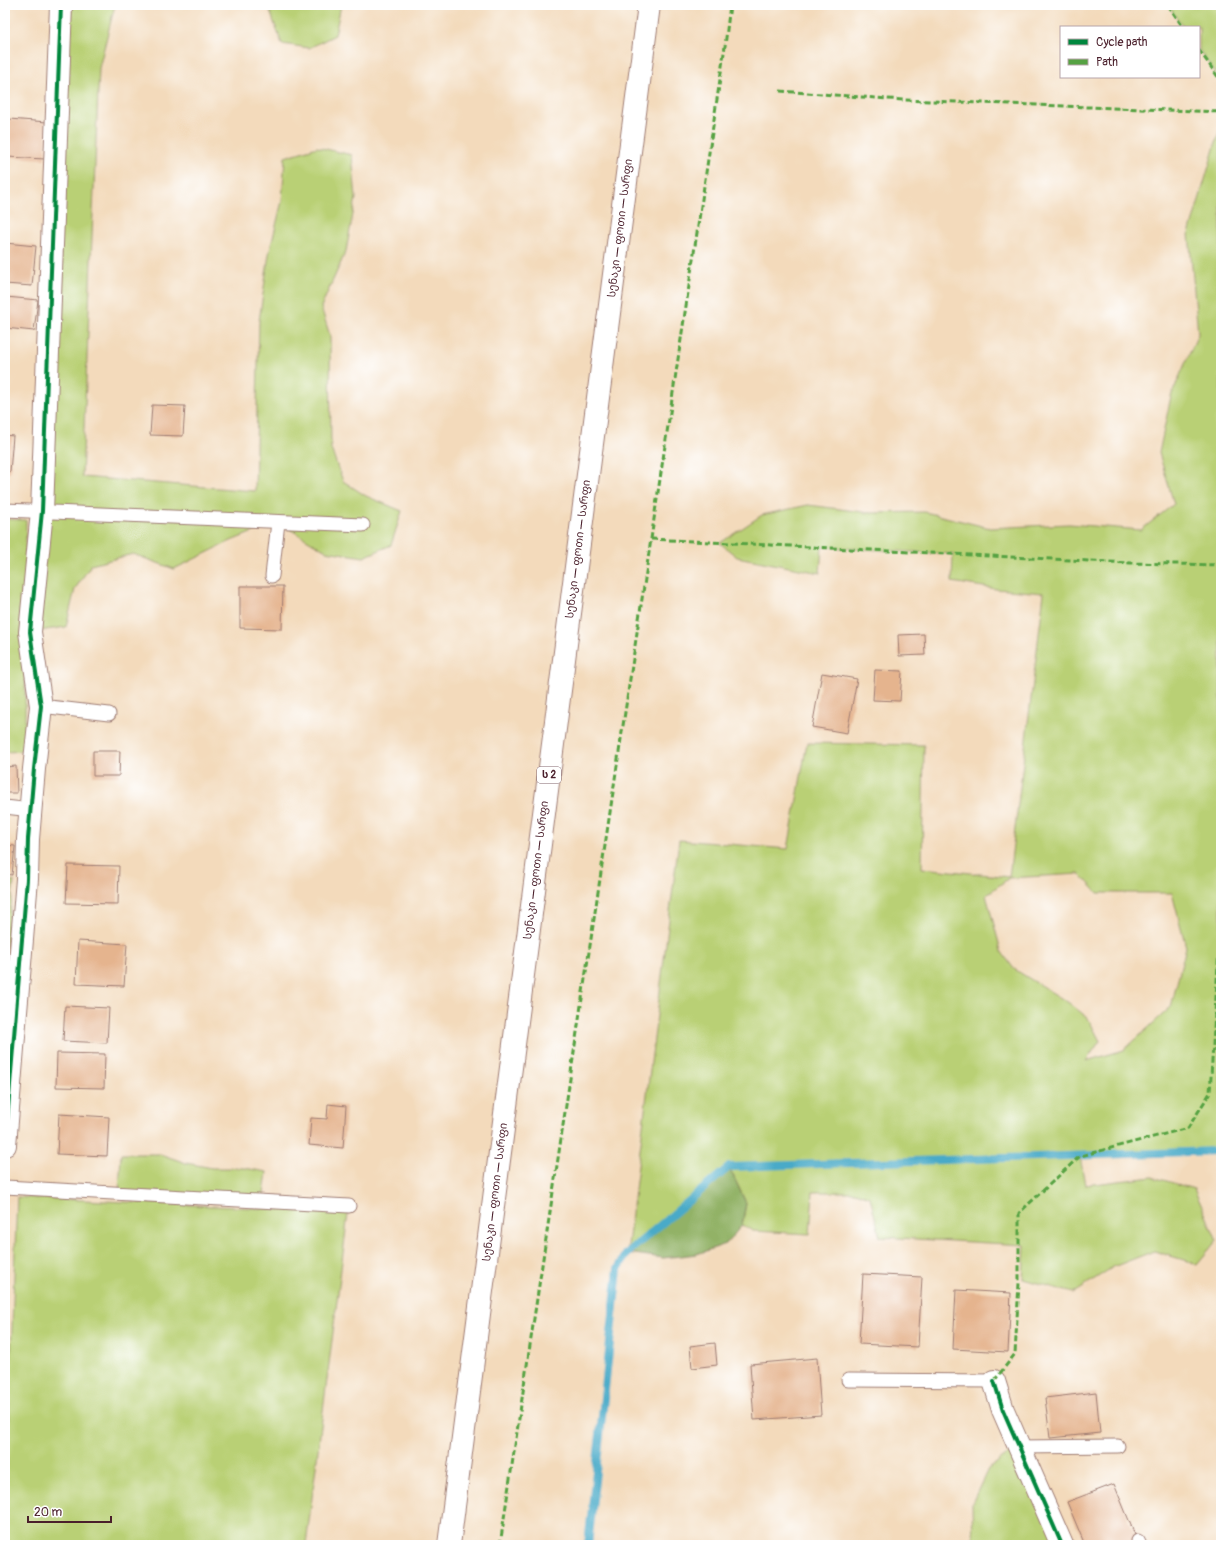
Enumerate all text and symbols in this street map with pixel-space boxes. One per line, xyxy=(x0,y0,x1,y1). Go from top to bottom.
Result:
legend xyxy=(1060,26,1200,78)
text: Cycle path xyxy=(1096,35,1148,50)
text: Path xyxy=(1096,55,1118,70)
street label: სენაკი — ფოთი — სარფი xyxy=(605,158,635,298)
street label: სენაკი — ფოთი — სარფი xyxy=(563,479,593,619)
road number: ს 2 xyxy=(537,767,561,783)
street label: სენაკი — ფოთი — სარფი xyxy=(521,800,551,940)
street label: სენაკი — ფოთი — სარფი xyxy=(480,1122,510,1262)
scale bar xyxy=(28,1498,111,1524)
text: 20 m xyxy=(34,1505,63,1520)

